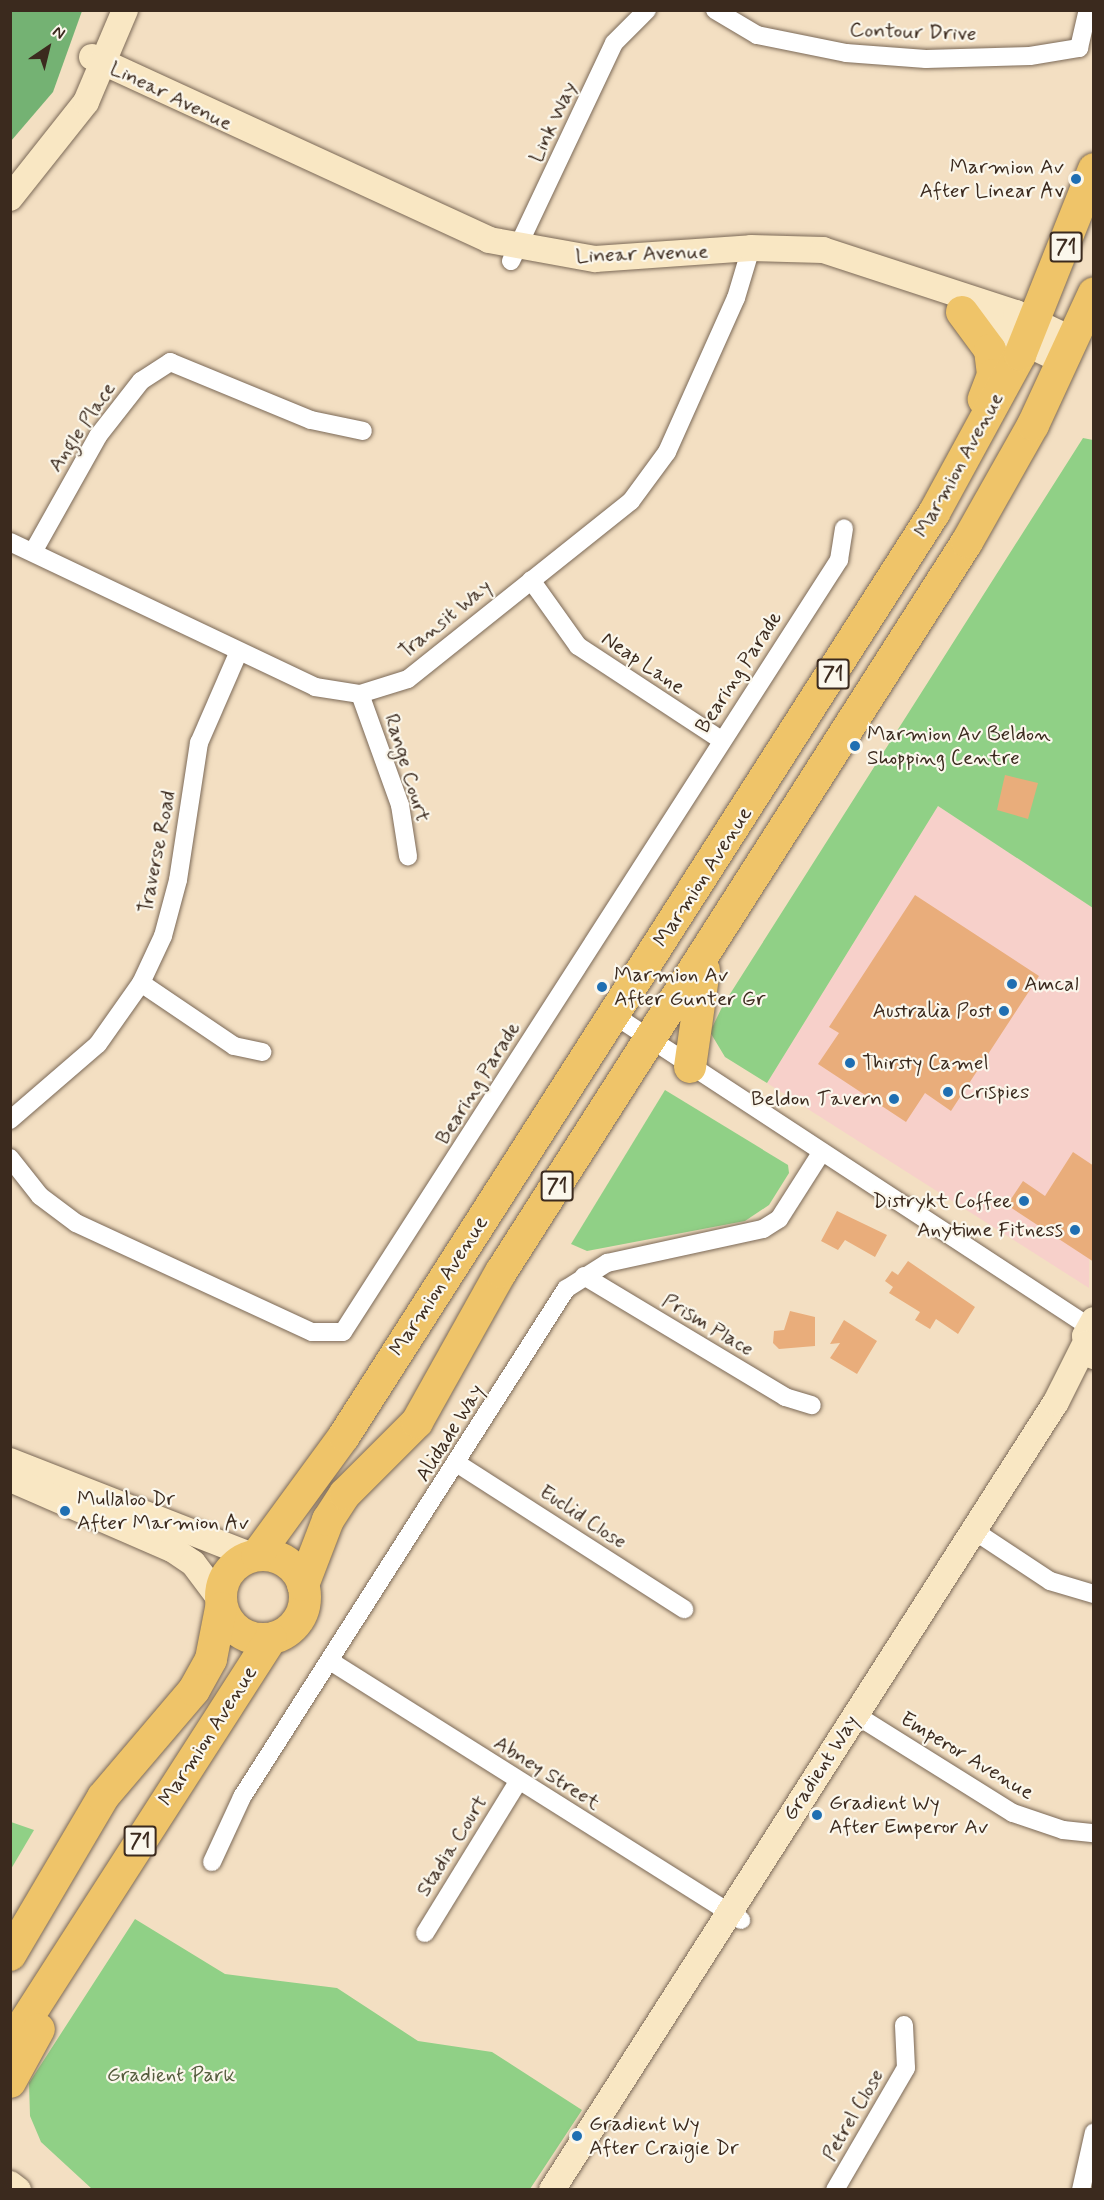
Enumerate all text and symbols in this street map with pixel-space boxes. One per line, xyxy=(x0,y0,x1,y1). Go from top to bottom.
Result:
street label: Contour Drive xyxy=(850,17,976,47)
north arrow xyxy=(18,18,78,78)
text: N xyxy=(48,21,69,45)
street label: Linear Avenue xyxy=(106,56,236,136)
street label: Link Way xyxy=(523,78,583,166)
place label: Marmion Av After Linear Av xyxy=(919,154,1064,204)
marker: Marmion Av After Linear Av xyxy=(1069,172,1083,186)
road number: 71 xyxy=(1050,230,1082,264)
street label: Linear Avenue xyxy=(575,239,709,269)
street label: Angle Place xyxy=(44,378,120,476)
street label: Marmion Avenue xyxy=(910,391,1008,539)
street label: Transit Way xyxy=(393,573,497,665)
street label: Bearing Parade xyxy=(690,606,788,738)
street label: Neap Lane xyxy=(597,626,689,700)
road number: 71 xyxy=(816,657,850,691)
street label: Range Court xyxy=(379,711,435,825)
place label: Marmion Av Beldon Shopping Centre xyxy=(867,721,1044,771)
marker: Marmion Av Beldon Shopping Centre xyxy=(848,739,862,753)
street label: Traverse Road xyxy=(133,789,181,915)
street label: Marmion Avenue xyxy=(650,805,756,949)
place label: Marmion Av After Gunter Gr xyxy=(614,962,761,1012)
place label: Amcal xyxy=(1024,971,1079,997)
marker: Amcal xyxy=(1005,977,1019,991)
marker: Marmion Av After Gunter Gr xyxy=(595,980,609,994)
place label: Australia Post xyxy=(875,998,992,1024)
marker: Australia Post xyxy=(997,1004,1011,1018)
street label: Bearing Parade xyxy=(430,1017,526,1149)
place label: Thirsty Camel xyxy=(862,1050,988,1076)
marker: Thirsty Camel xyxy=(843,1056,857,1070)
place label: Crispies xyxy=(960,1079,1029,1105)
marker: Crispies xyxy=(941,1085,955,1099)
place label: Beldon Tavern xyxy=(758,1086,882,1112)
marker: Beldon Tavern xyxy=(887,1092,901,1106)
road number: 71 xyxy=(540,1169,574,1203)
place label: Distrykt Coffee xyxy=(870,1188,1012,1214)
marker: Distrykt Coffee xyxy=(1017,1194,1031,1208)
street label: Marmion Avenue xyxy=(386,1214,492,1358)
place label: Anytime Fitness xyxy=(914,1217,1063,1243)
marker: Anytime Fitness xyxy=(1068,1223,1082,1237)
street label: Prism Place xyxy=(657,1288,759,1362)
street label: Alidade Way xyxy=(410,1379,490,1487)
street label: Euclid Close xyxy=(533,1479,633,1555)
place label: Mullaloo Dr After Marmion Av xyxy=(77,1486,245,1536)
marker: Mullaloo Dr After Marmion Av xyxy=(58,1504,72,1518)
street label: Marmion Avenue xyxy=(155,1664,261,1808)
street label: Emperor Avenue xyxy=(898,1708,1036,1804)
street label: Gradient Way xyxy=(777,1709,865,1827)
street label: Abney Street xyxy=(489,1730,605,1816)
place label: Gradient Wy After Emperor Av xyxy=(829,1790,986,1840)
street label: Stadia Court xyxy=(411,1791,493,1901)
marker: Gradient Wy After Emperor Av xyxy=(810,1808,824,1822)
road number: 71 xyxy=(124,1824,156,1858)
park label: Gradient Park xyxy=(109,2062,233,2088)
street label: Petrel Close xyxy=(816,2063,890,2167)
place label: Gradient Wy After Craigie Dr xyxy=(589,2111,739,2161)
marker: Gradient Wy After Craigie Dr xyxy=(570,2129,584,2143)

